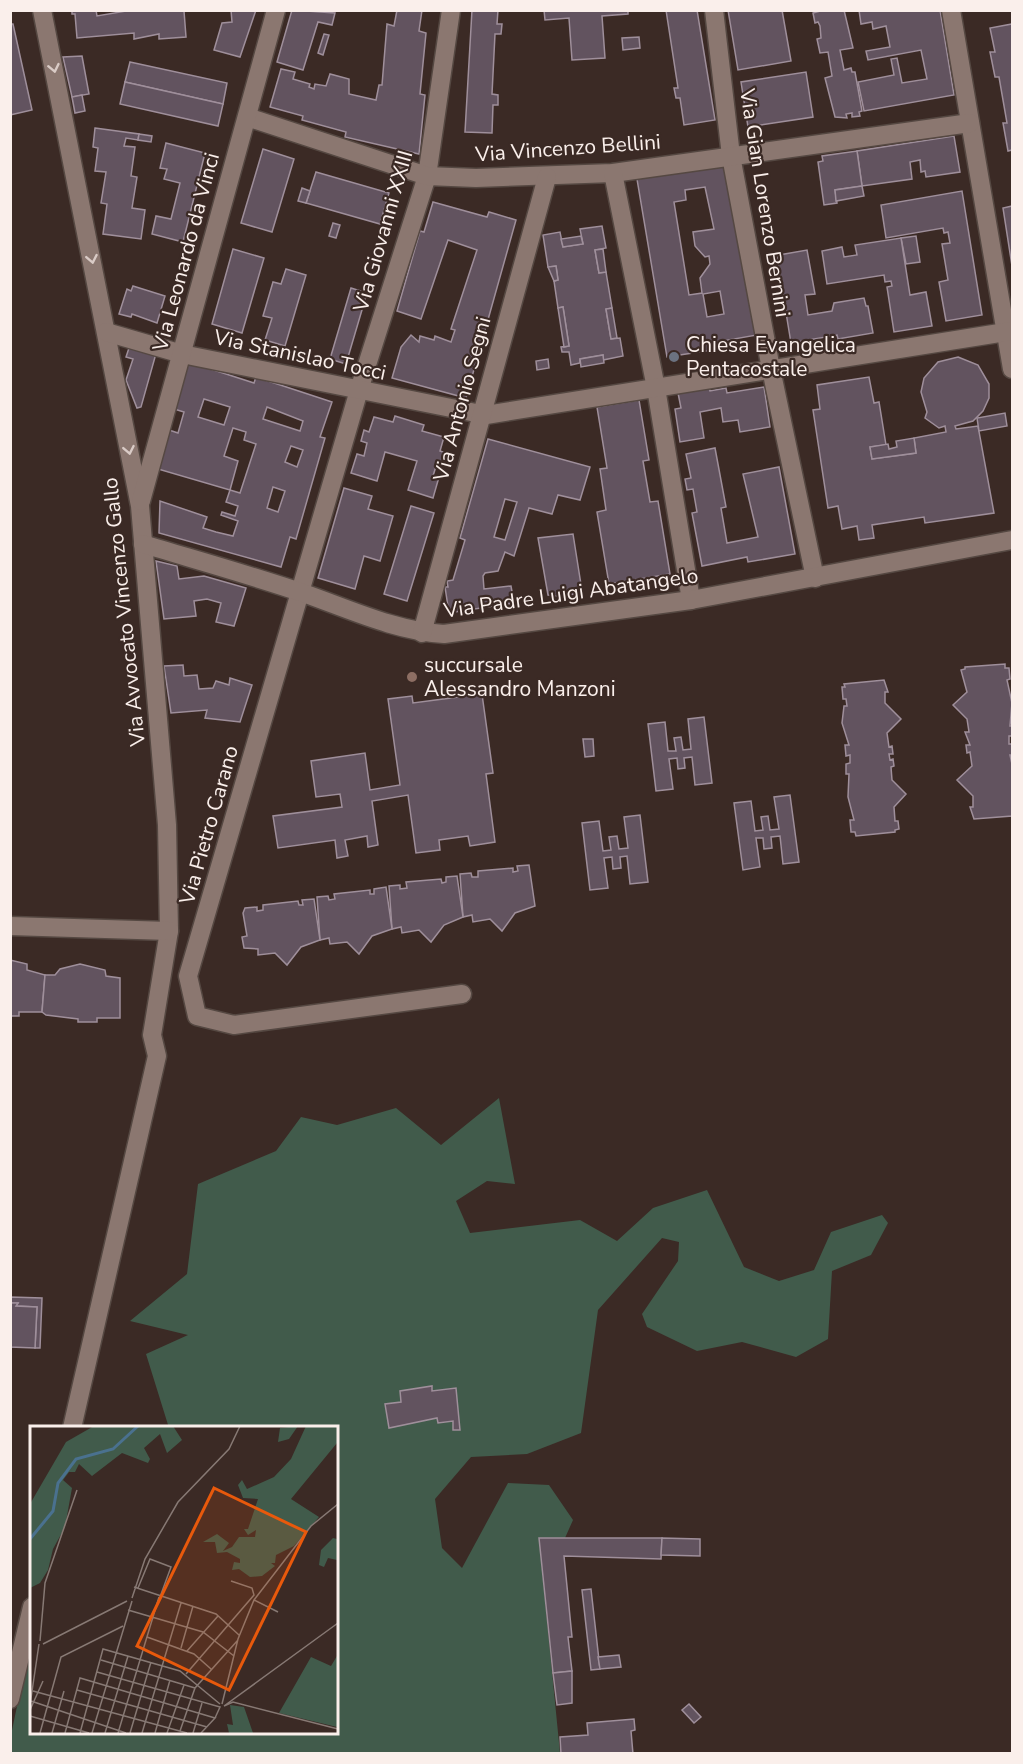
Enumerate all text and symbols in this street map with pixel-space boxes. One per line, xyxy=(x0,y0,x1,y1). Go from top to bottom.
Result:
one-way arrow xyxy=(47,62,60,72)
street label: Via Gian Lorenzo Bernini xyxy=(733,86,797,319)
street label: Via Vincenzo Bellini xyxy=(473,128,662,169)
street label: Via Giovanni XXIII xyxy=(346,147,419,316)
street label: Via Leonardo da Vinci xyxy=(146,150,226,355)
one-way arrow xyxy=(85,254,98,264)
street label: Via Antonio Segni xyxy=(426,314,497,485)
street label: Via Stanislao Tocci xyxy=(210,323,389,387)
place label: Chiesa Evangelica Pentacostale xyxy=(686,331,856,383)
marker: Chiesa Evangelica Pentacostale xyxy=(667,350,681,364)
one-way arrow xyxy=(122,445,135,455)
street label: Via Avvocato Vincenzo Gallo xyxy=(96,476,152,749)
street label: Via Padre Luigi Abatangelo xyxy=(441,561,700,625)
place label: succursale Alessandro Manzoni xyxy=(424,651,616,703)
marker: succursale Alessandro Manzoni xyxy=(405,670,419,684)
street label: Via Pietro Carano xyxy=(173,742,245,909)
inset map xyxy=(30,1426,338,1734)

